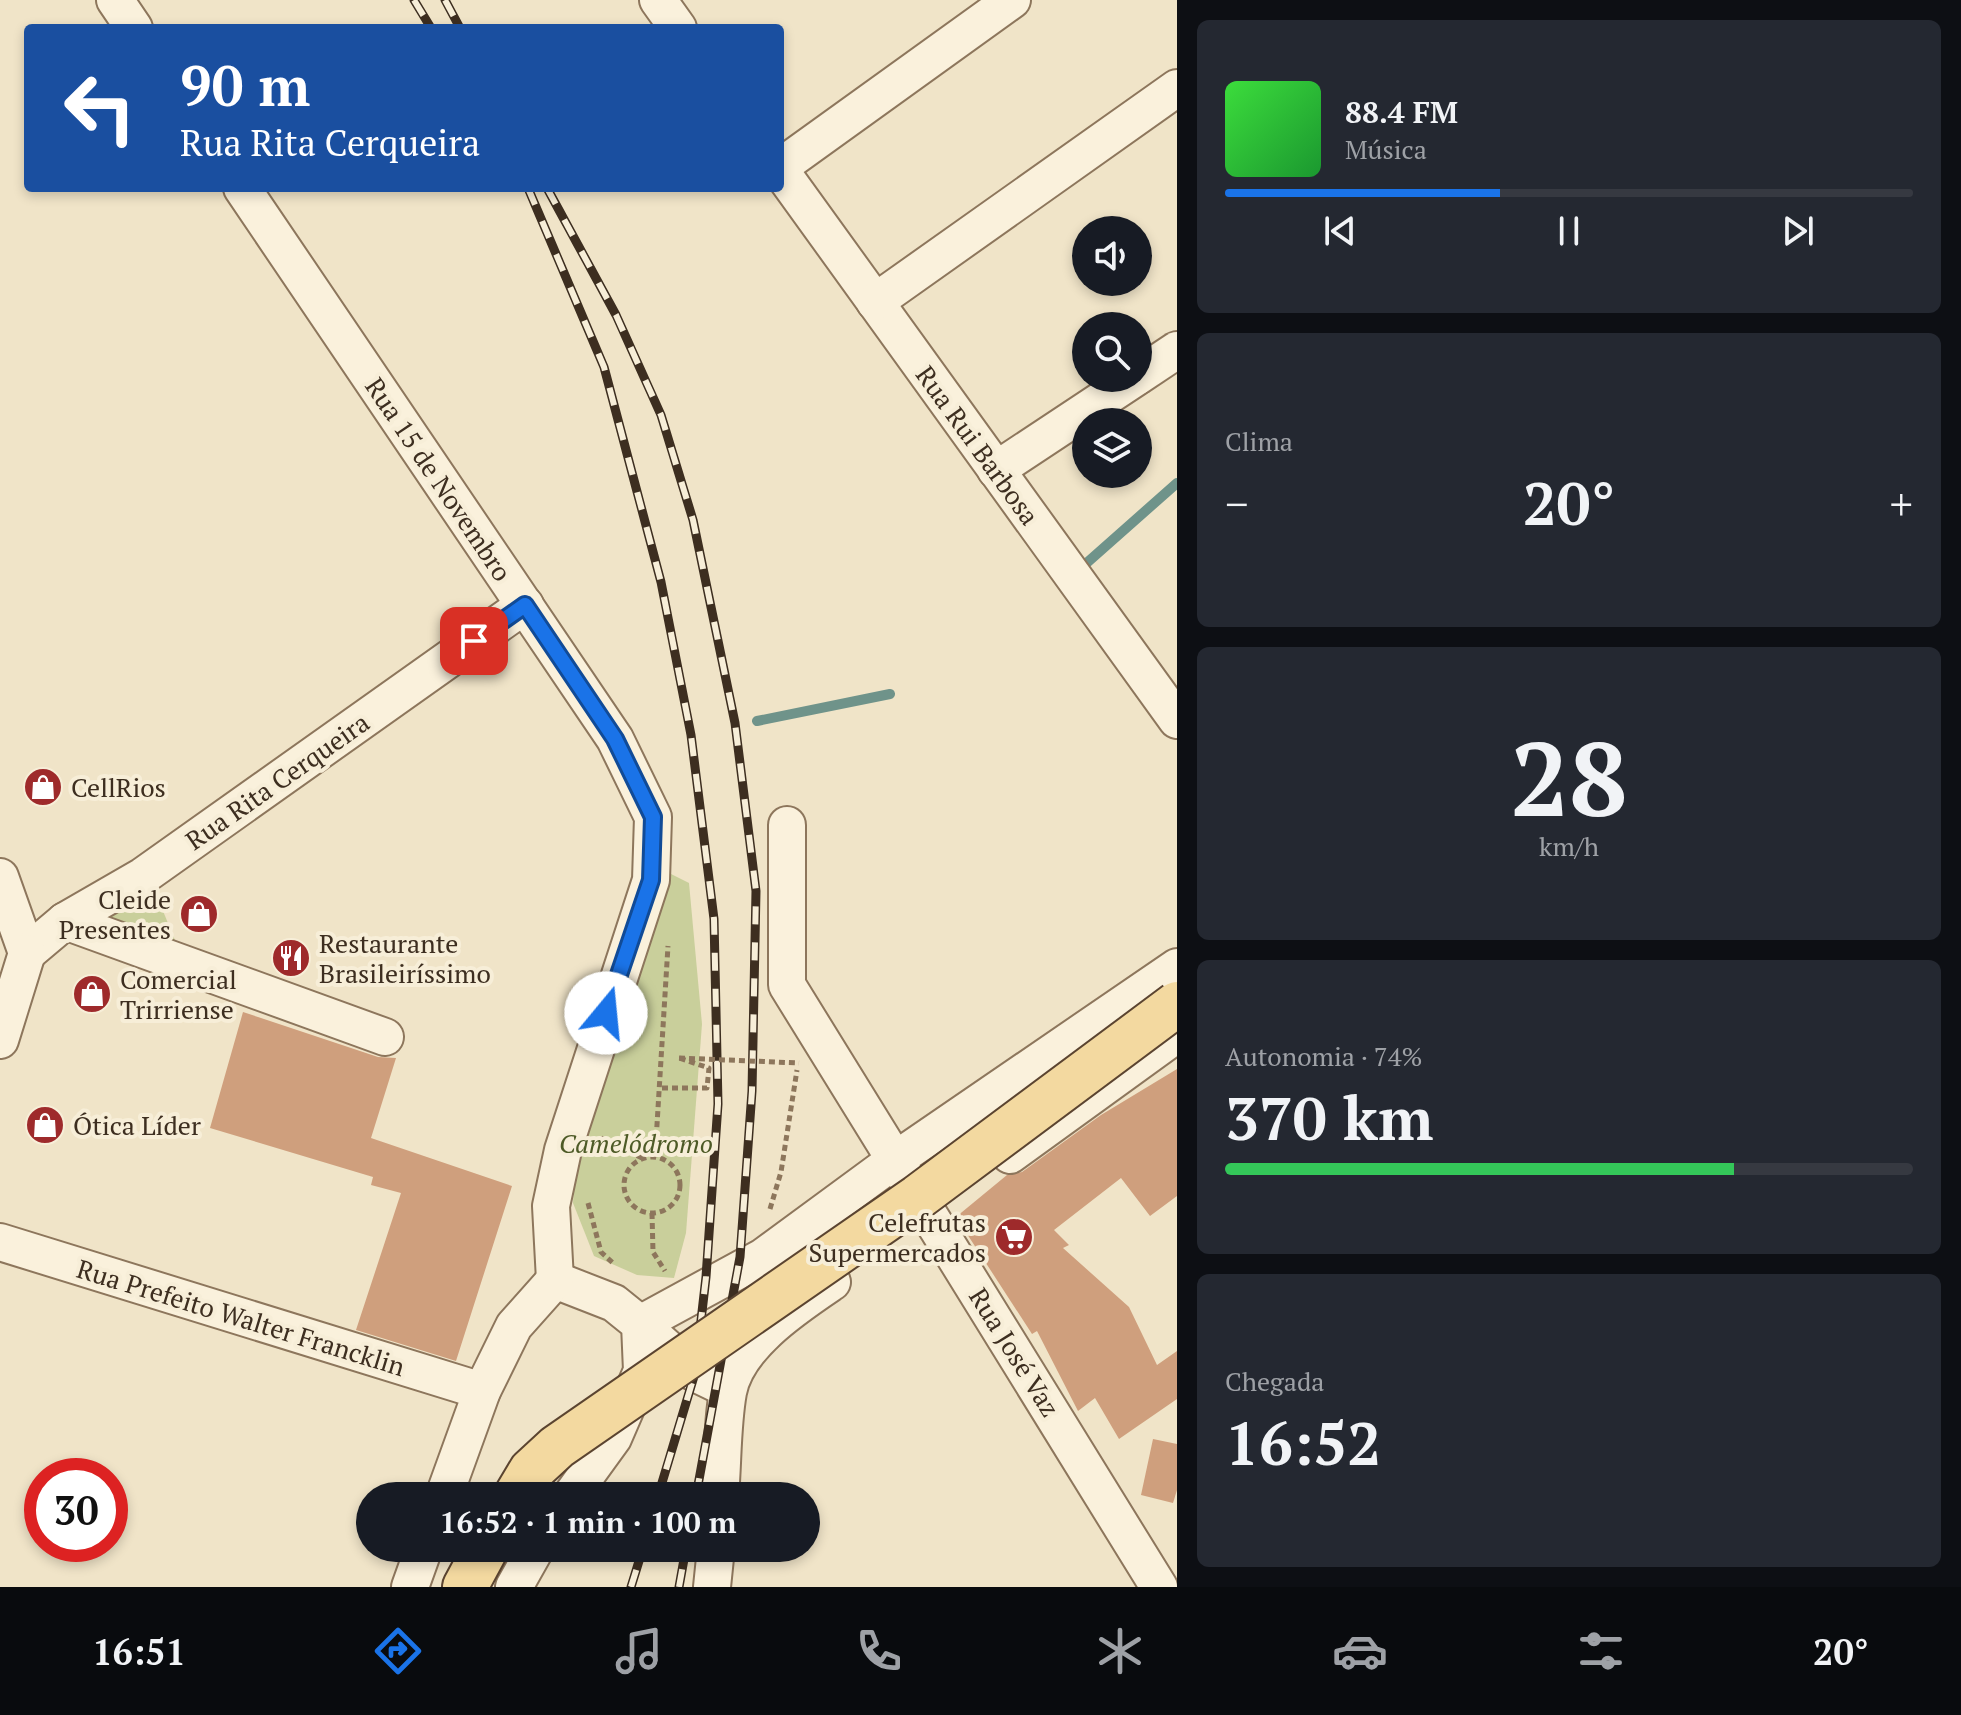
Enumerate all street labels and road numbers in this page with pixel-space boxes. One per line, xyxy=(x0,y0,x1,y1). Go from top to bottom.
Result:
street label: Rua Rui Barbosa xyxy=(909,359,1047,531)
street label: Rua 15 de Novembro xyxy=(358,371,520,587)
street label: Rua Rita Cerqueira xyxy=(178,705,376,857)
street label: Rua Prefeito Walter Francklin xyxy=(73,1251,409,1383)
street label: Rua José Vaz xyxy=(962,1281,1068,1423)

